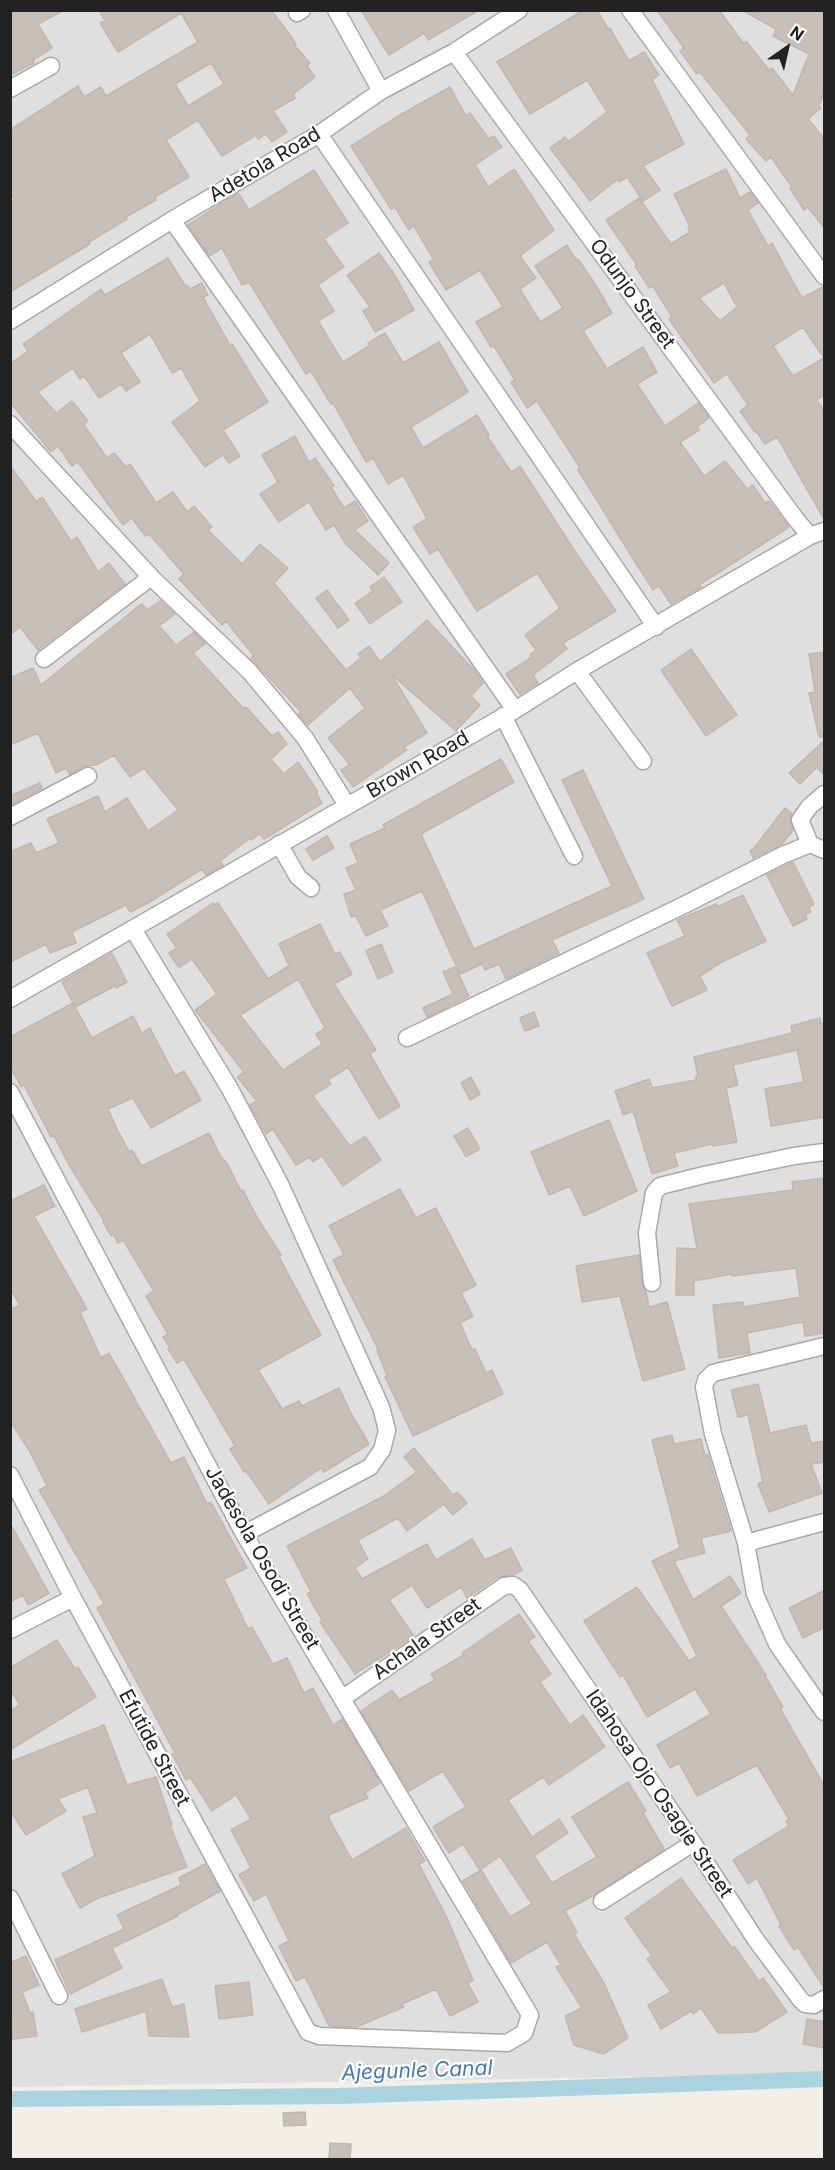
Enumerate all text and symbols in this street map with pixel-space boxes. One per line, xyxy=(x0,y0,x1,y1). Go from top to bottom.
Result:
north arrow xyxy=(757,18,817,78)
text: N xyxy=(786,21,808,45)
street label: Adetola Road xyxy=(205,122,325,208)
street label: Odunjo Street xyxy=(584,234,680,354)
street label: Brown Road xyxy=(363,726,473,804)
street label: Jadesola Osodi Street xyxy=(200,1462,324,1654)
street label: Achala Street xyxy=(368,1593,486,1685)
street label: Idahosa Ojo Osagie Street xyxy=(580,1685,738,1903)
street label: Efutide Street xyxy=(113,1686,195,1810)
water label: Ajegunle Canal xyxy=(341,2056,493,2086)

